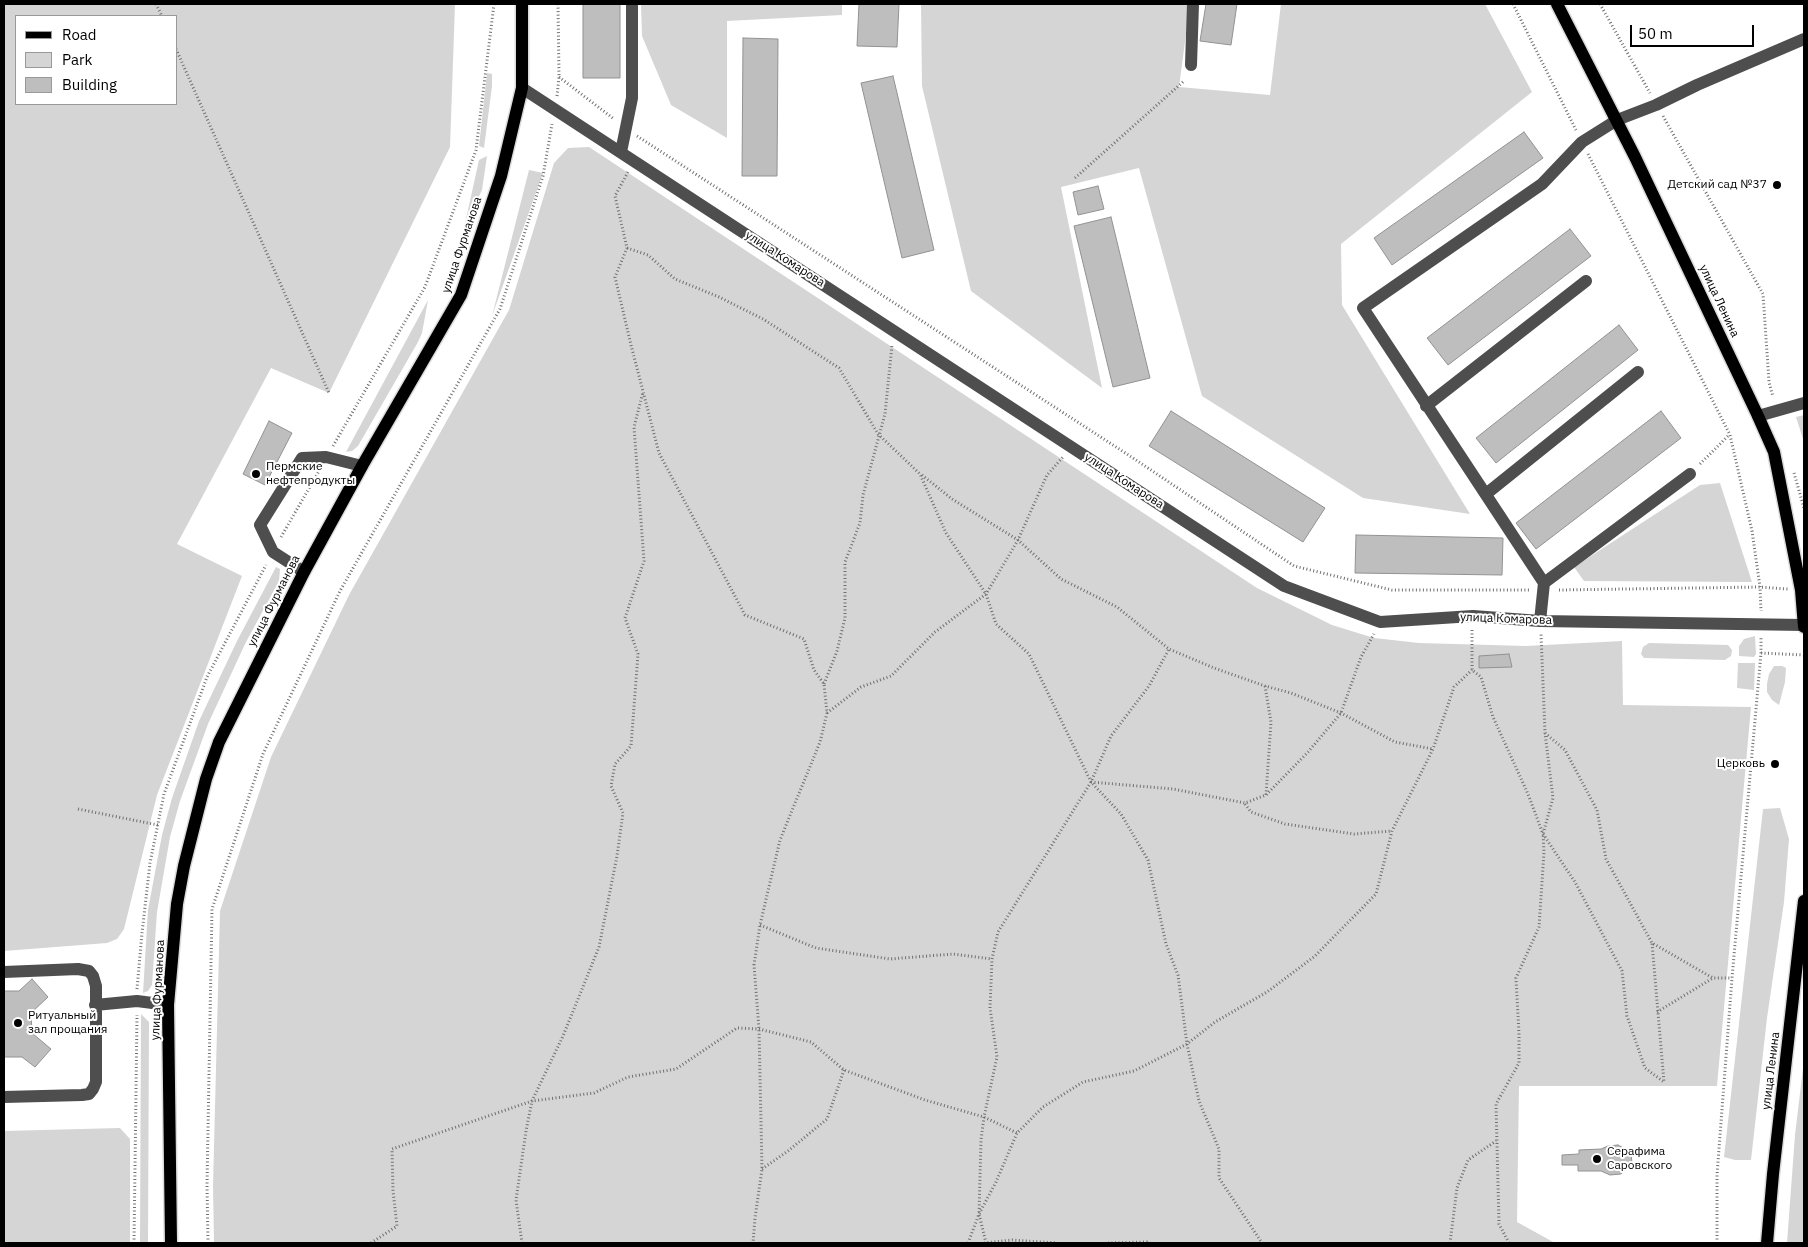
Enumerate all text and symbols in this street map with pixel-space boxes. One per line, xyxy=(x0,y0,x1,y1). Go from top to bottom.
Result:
legend xyxy=(15,15,178,105)
scale bar xyxy=(1633,15,1757,47)
text: 50 m xyxy=(1638,24,1673,43)
text: Road xyxy=(62,25,97,44)
text: Park xyxy=(62,50,92,69)
text: Building xyxy=(62,75,117,94)
place label: Детский сад №37 xyxy=(1667,178,1767,192)
marker: Детский сад №37 xyxy=(1771,179,1783,191)
street label: улица Фурманова xyxy=(439,195,485,295)
street label: улица Комарова xyxy=(743,228,827,290)
street label: улица Ленина xyxy=(1696,262,1742,340)
street label: улица Комарова xyxy=(1082,450,1166,512)
place label: Пермские нефтепродукты xyxy=(266,460,355,488)
marker: Пермские нефтепродукты xyxy=(250,468,262,480)
street label: улица Фурманова xyxy=(245,553,303,649)
street label: улица Комарова xyxy=(1460,610,1552,628)
place label: Церковь xyxy=(1717,757,1765,771)
marker: Церковь xyxy=(1769,758,1781,770)
street label: улица Фурманова xyxy=(148,939,168,1041)
place label: Ритуальный зал прощания xyxy=(28,1009,107,1037)
marker: Ритуальный зал прощания xyxy=(12,1017,24,1029)
street label: улица Ленина xyxy=(1759,1031,1783,1111)
place label: Серафима Саровского xyxy=(1607,1145,1672,1173)
marker: Серафима Саровского xyxy=(1591,1153,1603,1165)

